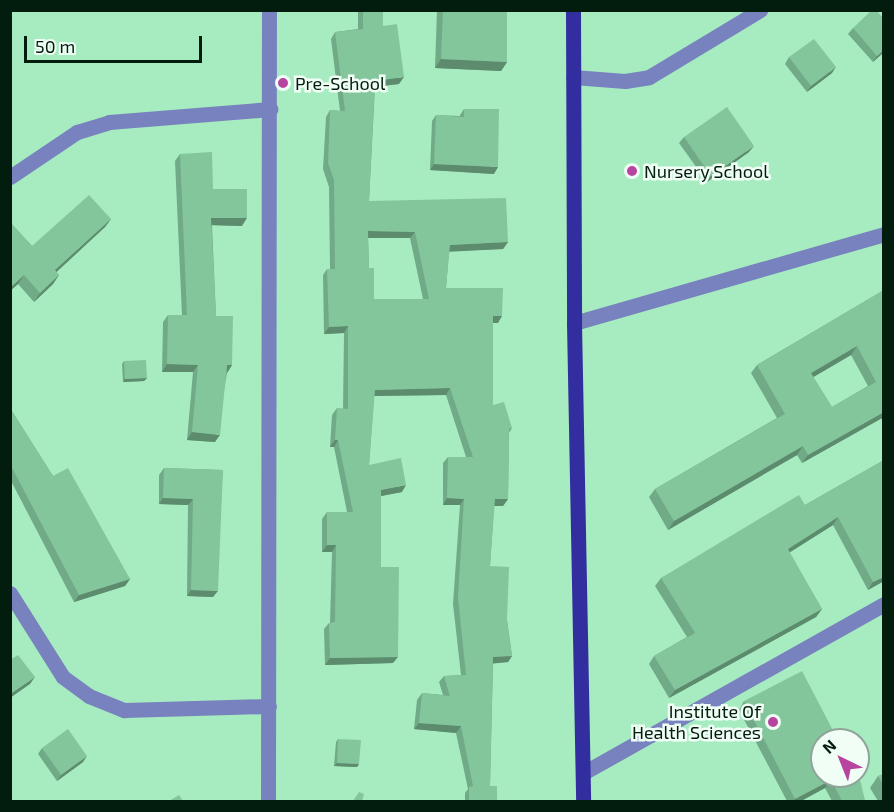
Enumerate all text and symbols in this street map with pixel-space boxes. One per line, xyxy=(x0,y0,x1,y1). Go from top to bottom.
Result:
scale bar xyxy=(27,24,206,62)
text: 50 m xyxy=(35,35,75,57)
place label: Pre-School xyxy=(295,72,385,94)
marker: Pre-School xyxy=(276,76,290,90)
place label: Nursery School xyxy=(644,160,769,182)
marker: Nursery School xyxy=(625,164,639,178)
place label: Institute Of Health Sciences xyxy=(632,701,761,744)
marker: Institute Of Health Sciences xyxy=(766,715,780,729)
north arrow xyxy=(810,728,870,788)
text: N xyxy=(818,735,839,757)

